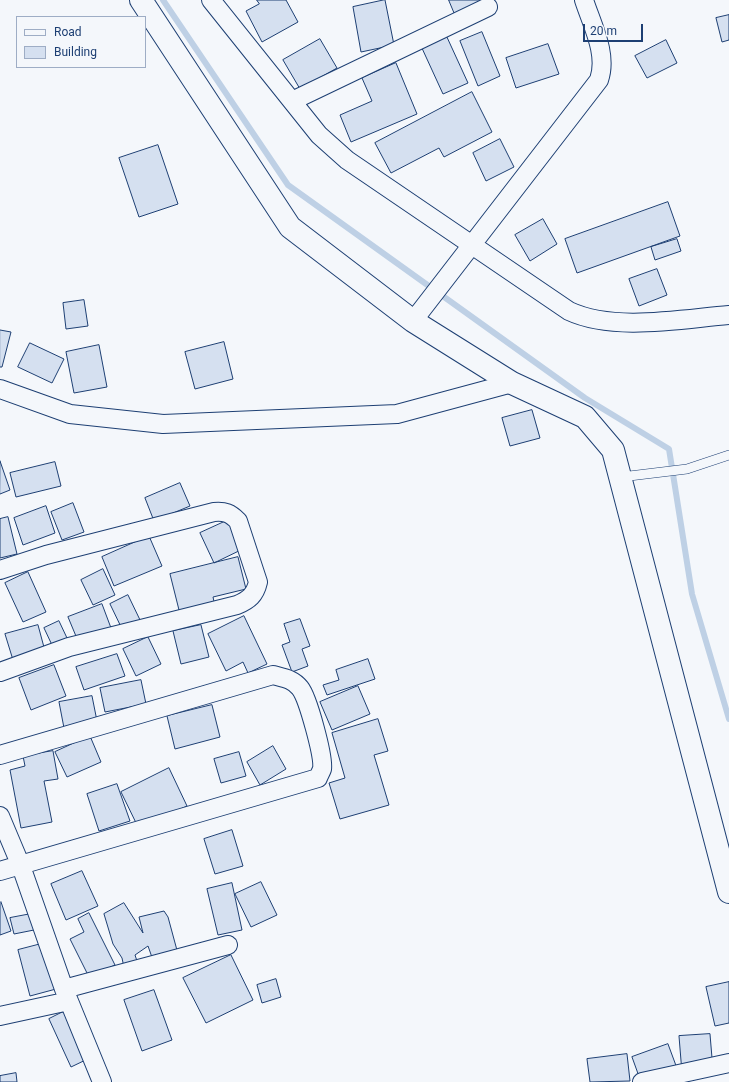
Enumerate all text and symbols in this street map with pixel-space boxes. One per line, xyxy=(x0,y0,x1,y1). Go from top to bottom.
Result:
legend xyxy=(16,16,146,68)
scale bar xyxy=(585,16,645,42)
text: 20 m xyxy=(590,24,617,38)
text: Road xyxy=(54,25,82,39)
text: Building xyxy=(54,45,97,59)

